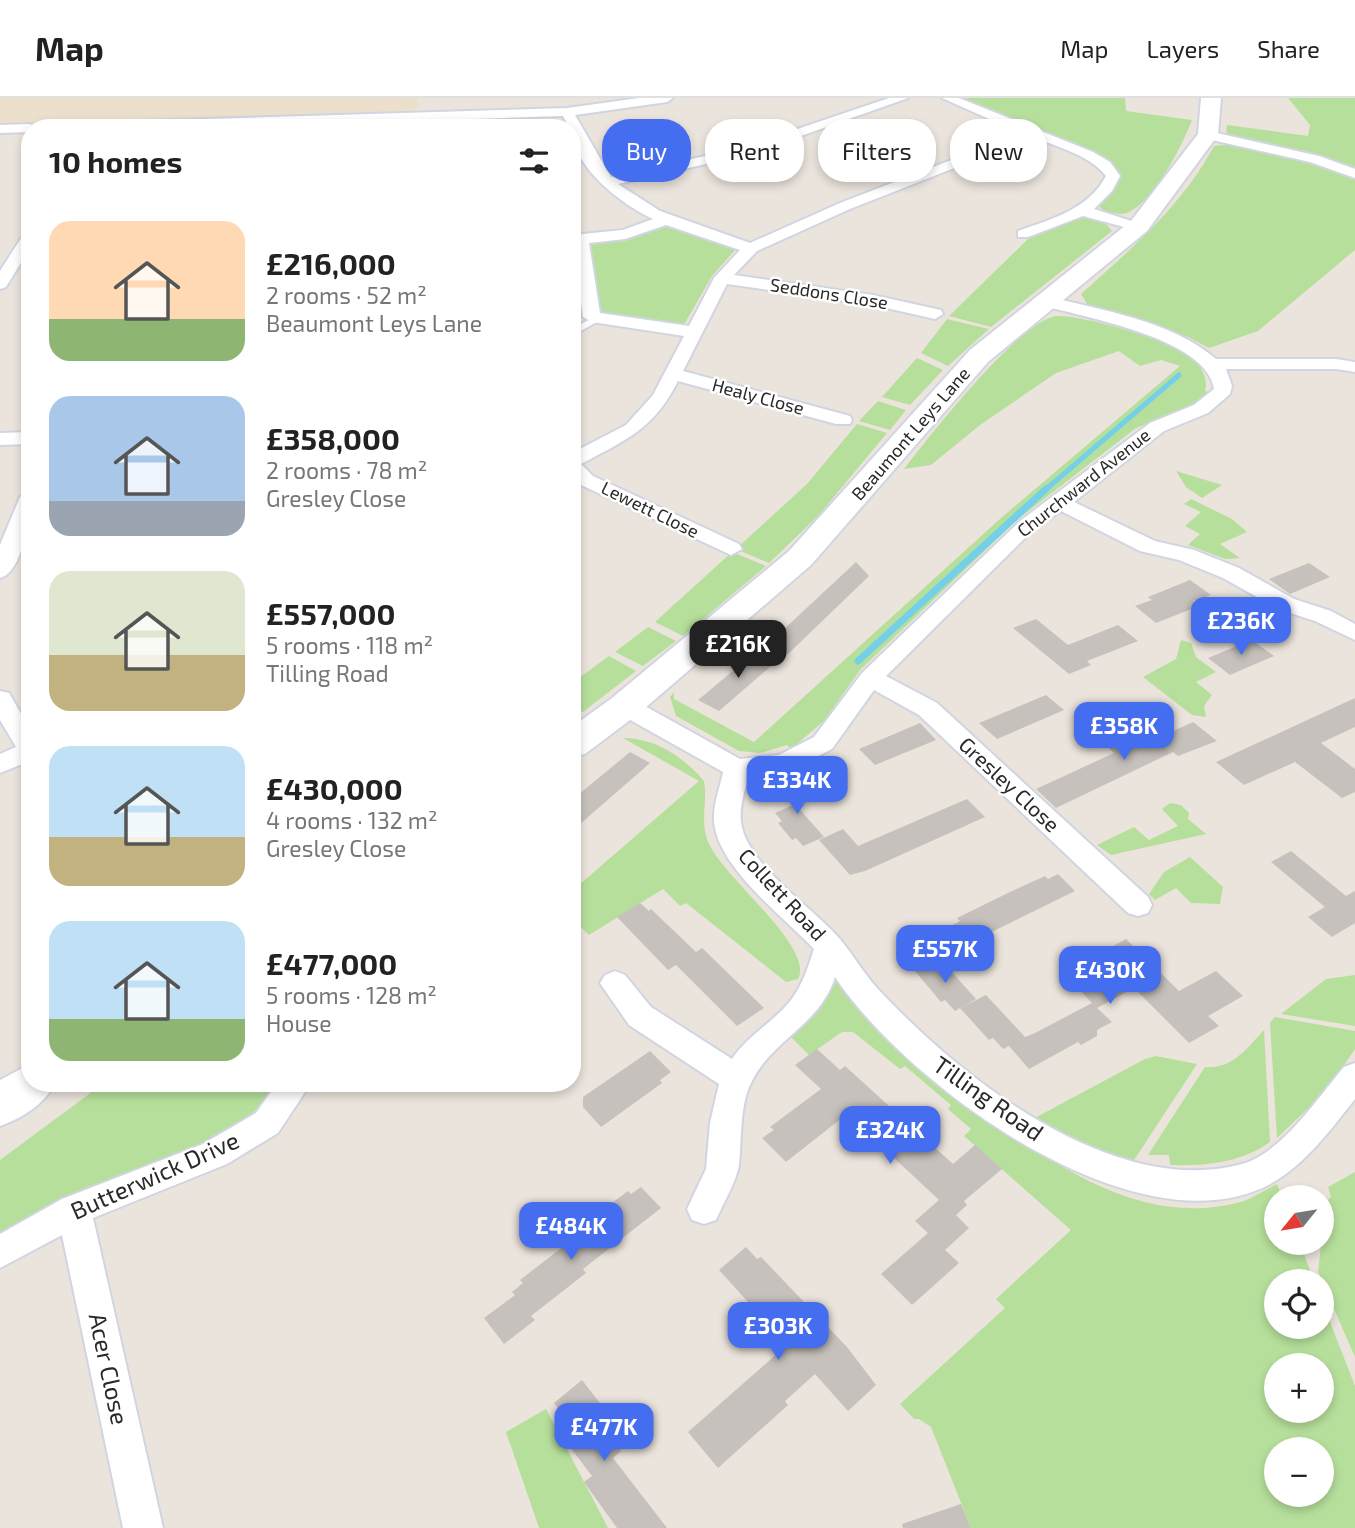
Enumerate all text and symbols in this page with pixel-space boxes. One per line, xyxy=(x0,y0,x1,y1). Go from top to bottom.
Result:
text: Map xyxy=(35,28,104,68)
text: Map xyxy=(1060,34,1108,63)
text: Layers xyxy=(1146,34,1219,63)
text: Share xyxy=(1257,34,1320,63)
chip: Buy xyxy=(602,119,691,182)
chip: Rent xyxy=(705,119,804,182)
chip: Filters xyxy=(818,119,936,182)
chip: New xyxy=(950,119,1047,182)
icon: filters xyxy=(515,142,553,180)
text: 10 homes xyxy=(49,143,182,179)
text: £216,000 xyxy=(266,245,396,281)
icon: home xyxy=(105,249,189,333)
street label: Seddons Close xyxy=(769,273,890,313)
text: 2 rooms · 52 m² xyxy=(266,281,427,309)
text: Beaumont Leys Lane xyxy=(266,309,482,337)
street label: Beaumont Leys Lane xyxy=(846,362,974,504)
street label: Healy Close xyxy=(710,373,807,419)
text: £358,000 xyxy=(266,420,400,456)
street label: Churchward Avenue xyxy=(1012,423,1154,541)
icon: home xyxy=(105,424,189,508)
text: 2 rooms · 78 m² xyxy=(266,456,427,484)
street label: Lewett Close xyxy=(598,476,703,542)
text: Gresley Close xyxy=(266,484,406,512)
text: £557,000 xyxy=(266,595,395,631)
pin: £236K xyxy=(1192,598,1290,657)
icon: home xyxy=(105,599,189,683)
text: £236K xyxy=(1207,606,1275,634)
pin: £216K xyxy=(689,620,787,680)
text: £216K xyxy=(706,629,770,657)
text: 5 rooms · 118 m² xyxy=(266,631,433,659)
text: Tilling Road xyxy=(266,659,389,687)
pin: £358K xyxy=(1075,702,1173,762)
text: £358K xyxy=(1090,711,1158,739)
street label: Gresley Close xyxy=(955,731,1065,837)
pin: £334K xyxy=(748,756,846,816)
text: £334K xyxy=(763,765,831,793)
text: £430,000 xyxy=(266,770,403,806)
icon: home xyxy=(105,774,189,858)
text: 4 rooms · 132 m² xyxy=(266,806,438,834)
text: Gresley Close xyxy=(266,834,406,862)
street label: Collett Road xyxy=(734,843,832,945)
pin: £557K xyxy=(896,926,994,985)
text: £557K xyxy=(912,934,978,962)
text: £477,000 xyxy=(266,945,397,981)
pin: £430K xyxy=(1061,946,1159,1006)
icon: home xyxy=(105,949,189,1033)
text: £430K xyxy=(1075,955,1145,983)
text: 5 rooms · 128 m² xyxy=(266,981,437,1009)
text: House xyxy=(266,1009,332,1037)
street label: Tilling Road xyxy=(928,1049,1050,1146)
pin: £324K xyxy=(841,1107,939,1166)
text: £324K xyxy=(855,1115,925,1143)
street label: Butterwick Drive xyxy=(66,1125,243,1225)
north arrow xyxy=(1264,1185,1334,1255)
map controls xyxy=(1264,1185,1334,1507)
pin: £484K xyxy=(522,1202,620,1262)
text: £484K xyxy=(535,1211,607,1239)
button: locate xyxy=(1264,1269,1334,1339)
pin: £303K xyxy=(729,1302,827,1362)
street label: Acer Close xyxy=(83,1310,135,1427)
text: £303K xyxy=(744,1311,812,1339)
button: + xyxy=(1264,1353,1334,1423)
pin: £477K xyxy=(555,1404,653,1463)
text: £477K xyxy=(571,1412,638,1440)
button: − xyxy=(1264,1437,1334,1507)

